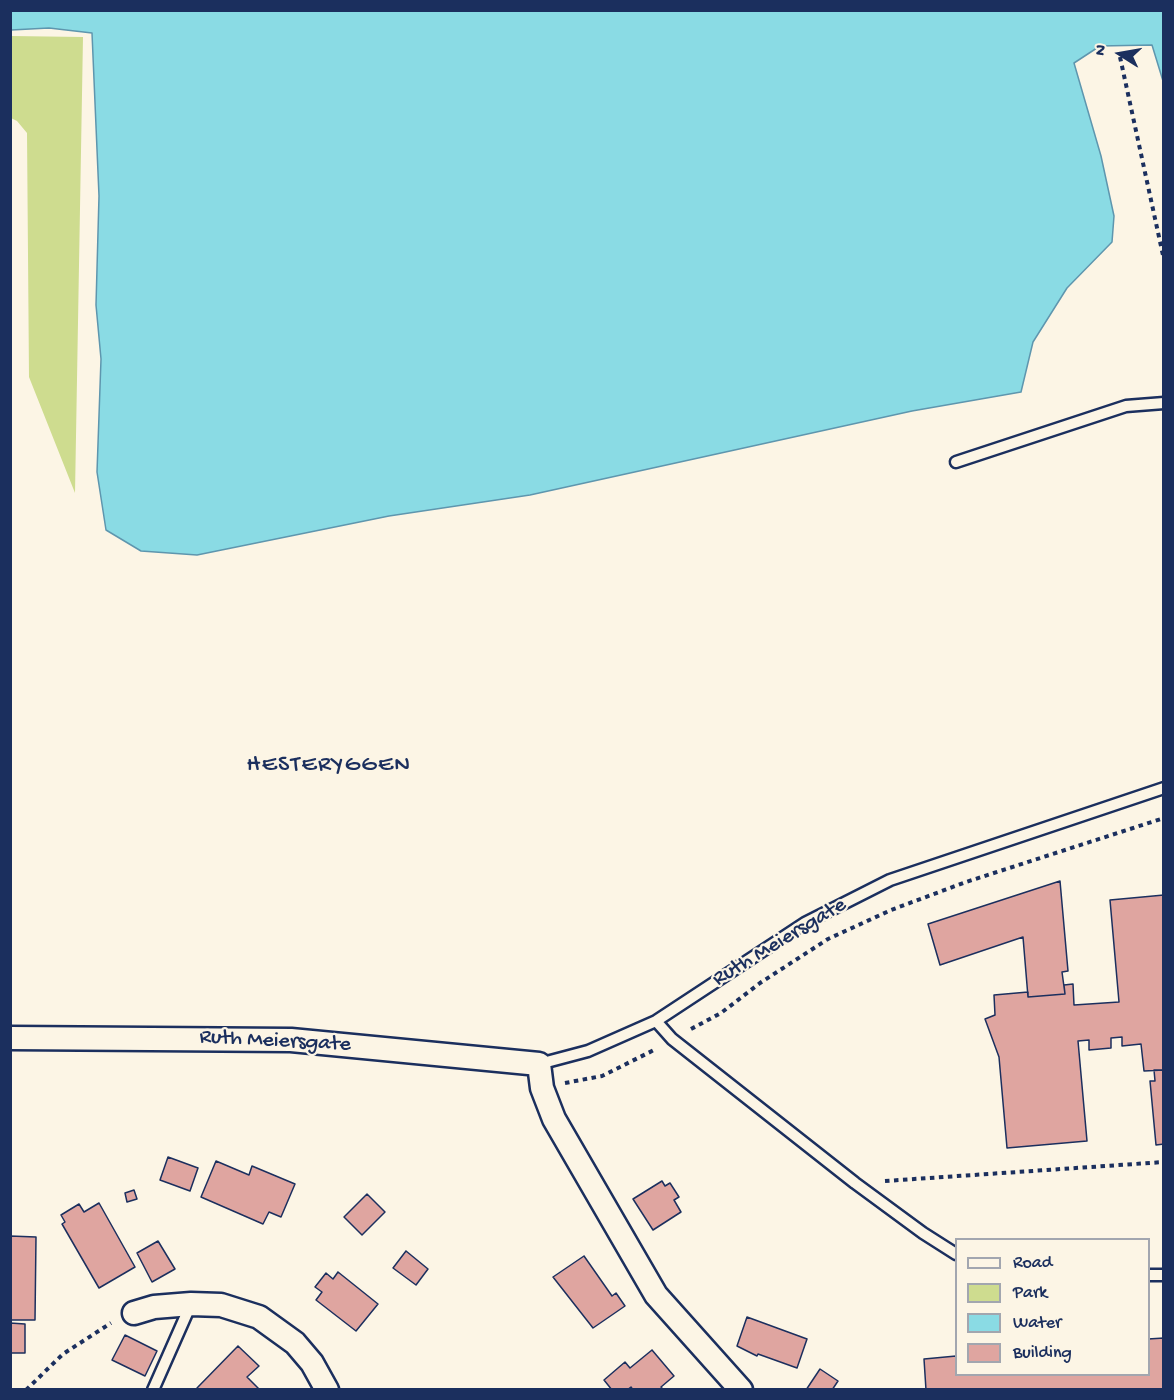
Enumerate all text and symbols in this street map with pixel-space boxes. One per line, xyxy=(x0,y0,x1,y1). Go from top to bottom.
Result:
north arrow xyxy=(1090,24,1150,84)
text: N xyxy=(1092,44,1112,57)
district label: HESTERYGGEN xyxy=(246,752,412,780)
street label: Ruth Meiersgate xyxy=(708,893,852,993)
street label: Ruth Meiersgate xyxy=(199,1025,351,1059)
legend xyxy=(955,1238,1150,1376)
text: Road xyxy=(1013,1253,1052,1274)
text: Park xyxy=(1013,1283,1047,1304)
text: Water xyxy=(1013,1313,1061,1334)
text: Building xyxy=(1013,1343,1072,1364)

